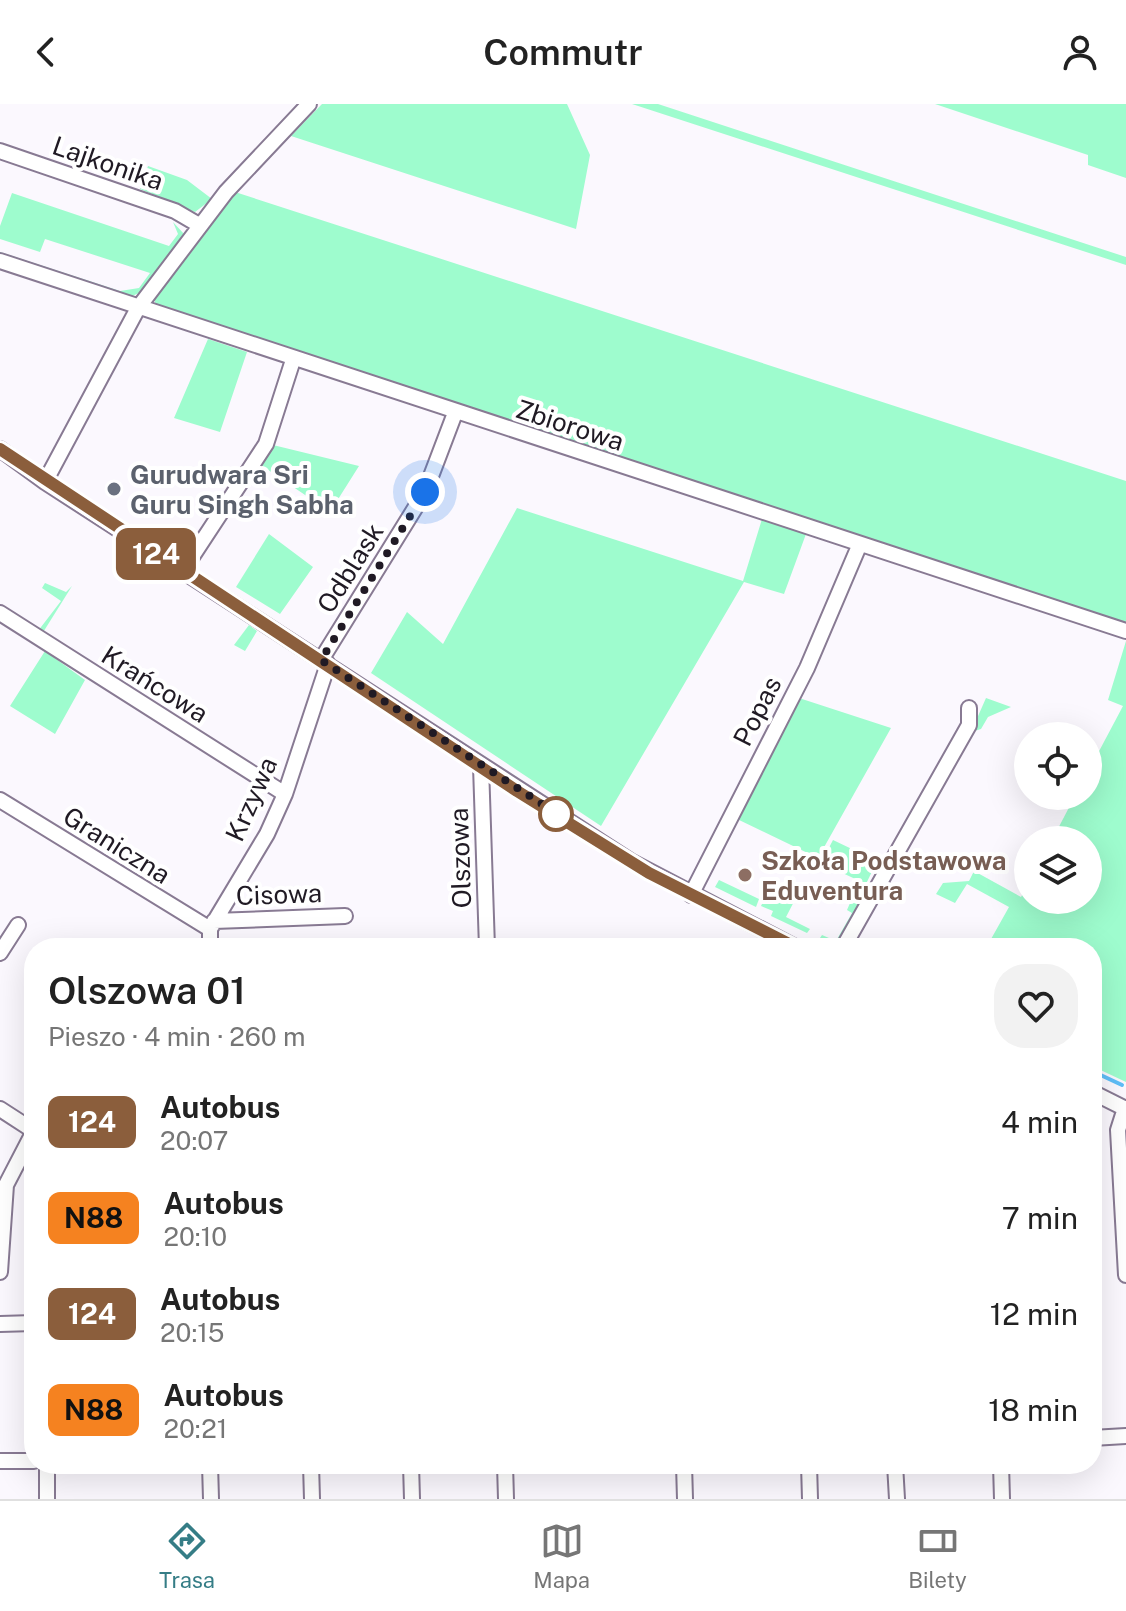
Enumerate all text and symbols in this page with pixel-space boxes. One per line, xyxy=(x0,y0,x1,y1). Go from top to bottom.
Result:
icon: back xyxy=(24,30,68,74)
icon: person xyxy=(1058,30,1102,74)
text: Commutr xyxy=(483,31,643,73)
street label: Lajkonika xyxy=(49,130,167,196)
street label: Zbiorowa xyxy=(512,393,628,457)
place label: Gurudwara Sri Guru Singh Sabha xyxy=(130,459,354,520)
your location xyxy=(405,472,445,512)
marker: Gurudwara Sri Guru Singh Sabha xyxy=(105,480,123,498)
street label: Odblask xyxy=(310,517,390,619)
line badge: 124 xyxy=(110,528,202,580)
text: 124 xyxy=(132,537,180,570)
street label: Krańcowa xyxy=(96,639,214,729)
street label: Popas xyxy=(726,671,788,751)
map controls xyxy=(1014,722,1102,914)
button: locate xyxy=(1014,722,1102,810)
street label: Krzywa xyxy=(219,752,283,846)
unlabelled marker xyxy=(539,797,573,831)
street label: Graniczna xyxy=(58,800,176,890)
street label: Olszowa xyxy=(443,807,477,909)
button: layers xyxy=(1014,826,1102,914)
place label: Szkoła Podstawowa Eduventura xyxy=(761,845,1006,906)
marker: Szkoła Podstawowa Eduventura xyxy=(736,866,754,884)
street label: Cisowa xyxy=(235,877,323,911)
button: heart xyxy=(994,964,1078,1048)
text: Olszowa 01 xyxy=(48,968,246,1013)
text: Pieszo · 4 min · 260 m xyxy=(48,1021,305,1052)
text: Autobus xyxy=(160,1089,280,1125)
text: 4 min xyxy=(1001,1104,1078,1140)
text: 124 xyxy=(68,1105,116,1138)
text: 20:07 xyxy=(160,1125,228,1156)
text: Autobus xyxy=(163,1185,284,1221)
text: 7 min xyxy=(1002,1200,1078,1236)
text: N88 xyxy=(64,1201,123,1234)
text: 20:10 xyxy=(163,1221,227,1252)
text: Autobus xyxy=(160,1281,280,1317)
text: 12 min xyxy=(990,1296,1078,1332)
text: 124 xyxy=(68,1297,116,1330)
text: 20:15 xyxy=(160,1317,225,1348)
text: Autobus xyxy=(163,1377,284,1413)
text: 18 min xyxy=(988,1392,1078,1428)
text: N88 xyxy=(64,1393,123,1426)
text: 20:21 xyxy=(163,1413,227,1444)
tab: Trasa xyxy=(159,1519,215,1593)
tab: Mapa xyxy=(533,1519,590,1593)
tab: Bilety xyxy=(908,1519,967,1593)

